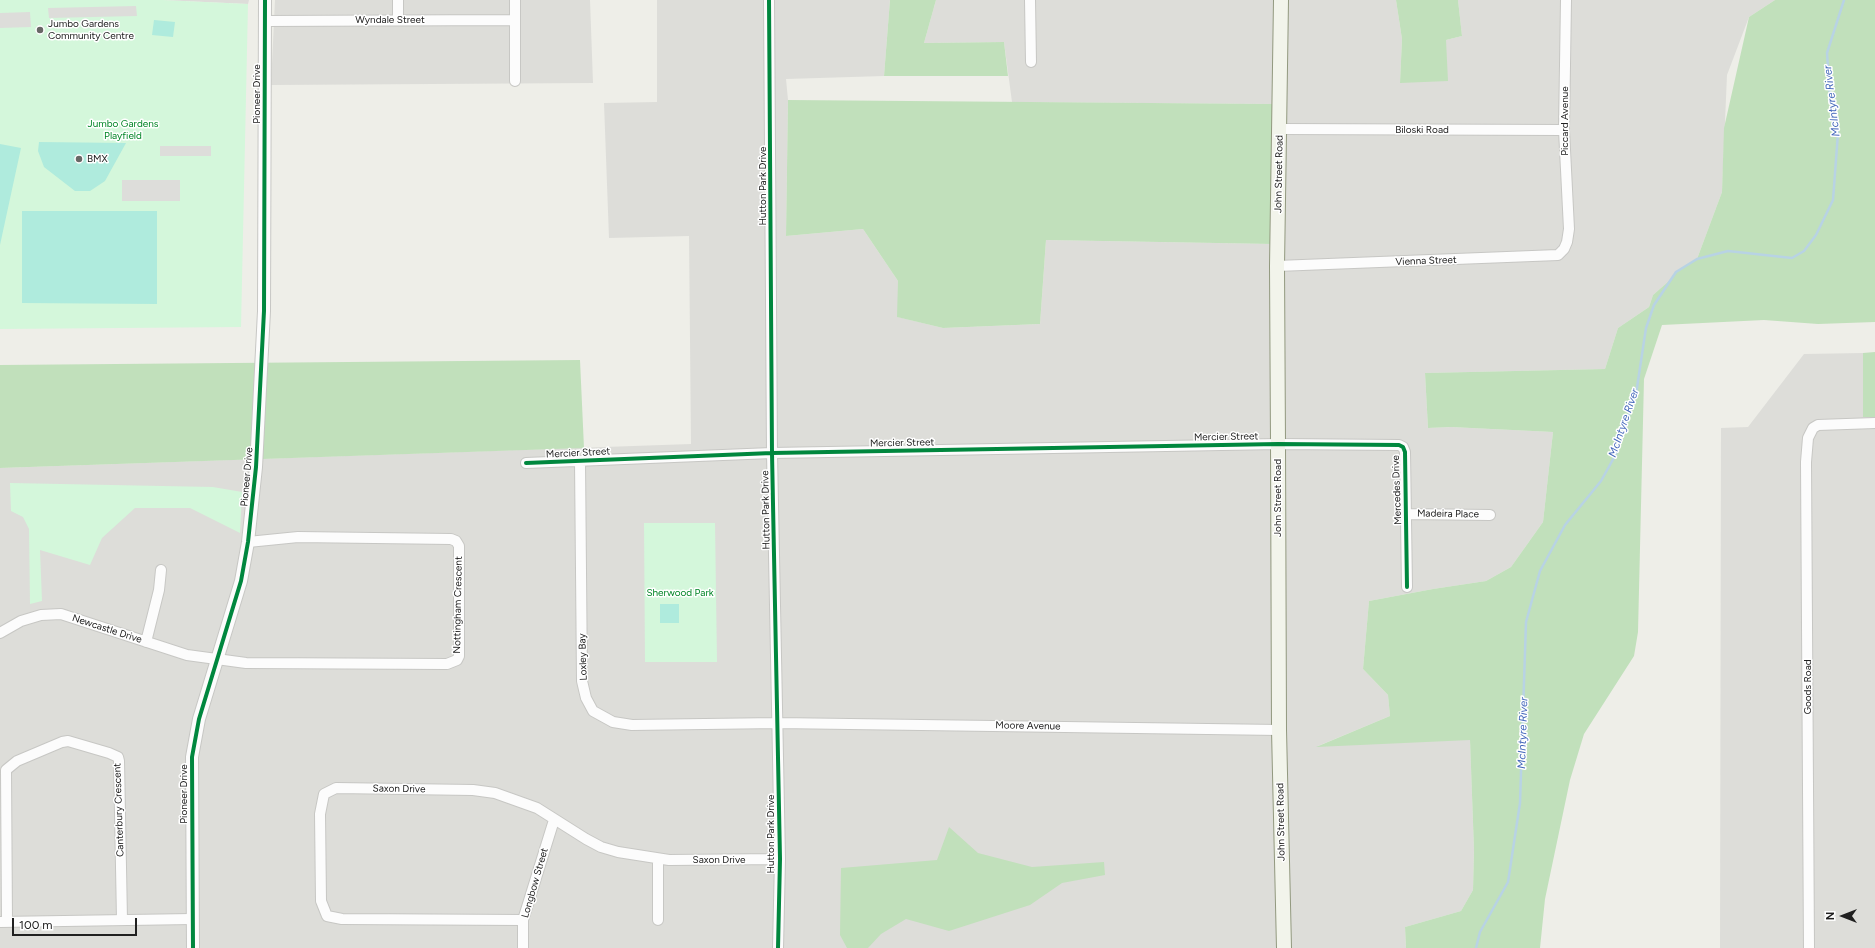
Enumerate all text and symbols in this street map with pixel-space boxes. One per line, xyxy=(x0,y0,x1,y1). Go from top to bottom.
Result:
street label: Wyndale Street xyxy=(355,14,425,26)
place label: Jumbo Gardens Community Centre xyxy=(48,18,134,42)
marker: Jumbo Gardens Community Centre xyxy=(35,25,45,35)
street label: Pioneer Drive xyxy=(251,64,263,124)
water label: McIntyre River xyxy=(1821,65,1843,137)
street label: Piccard Avenue xyxy=(1559,86,1571,156)
park label: Jumbo Gardens Playfield xyxy=(87,118,159,142)
street label: Biloski Road xyxy=(1395,124,1449,136)
street label: John Street Road xyxy=(1272,135,1286,213)
street label: Hutton Park Drive xyxy=(757,146,769,226)
place label: BMX xyxy=(87,153,108,165)
marker: BMX xyxy=(74,154,84,164)
street label: Vienna Street xyxy=(1395,254,1457,268)
water label: McIntyre River xyxy=(1606,387,1642,459)
street label: Mercier Street xyxy=(1194,430,1258,444)
street label: Mercier Street xyxy=(870,436,934,450)
street label: Mercier Street xyxy=(546,445,610,461)
street label: Pioneer Drive xyxy=(238,447,256,507)
street label: Mercedes Drive xyxy=(1390,455,1404,525)
street label: John Street Road xyxy=(1272,459,1284,537)
street label: Hutton Park Drive xyxy=(759,470,773,550)
street label: Madeira Place xyxy=(1417,507,1479,521)
street label: Nottingham Crescent xyxy=(451,556,465,654)
park label: Sherwood Park xyxy=(646,587,714,599)
street label: Newcastle Drive xyxy=(70,612,144,646)
street label: Loxley Bay xyxy=(576,633,590,681)
street label: Goods Road xyxy=(1802,659,1814,715)
water label: McIntyre River xyxy=(1515,697,1531,769)
street label: Moore Avenue xyxy=(995,719,1061,733)
street label: Canterbury Crescent xyxy=(111,763,127,857)
street label: Pioneer Drive xyxy=(178,764,190,824)
street label: Saxon Drive xyxy=(372,783,426,795)
street label: John Street Road xyxy=(1274,783,1288,861)
street label: Hutton Park Drive xyxy=(765,794,777,874)
street label: Longbow Street xyxy=(519,847,551,919)
street label: Saxon Drive xyxy=(693,854,745,866)
north arrow xyxy=(1823,896,1863,936)
scale bar xyxy=(14,910,139,936)
text: N xyxy=(1824,912,1837,920)
text: 100 m xyxy=(19,918,53,932)

